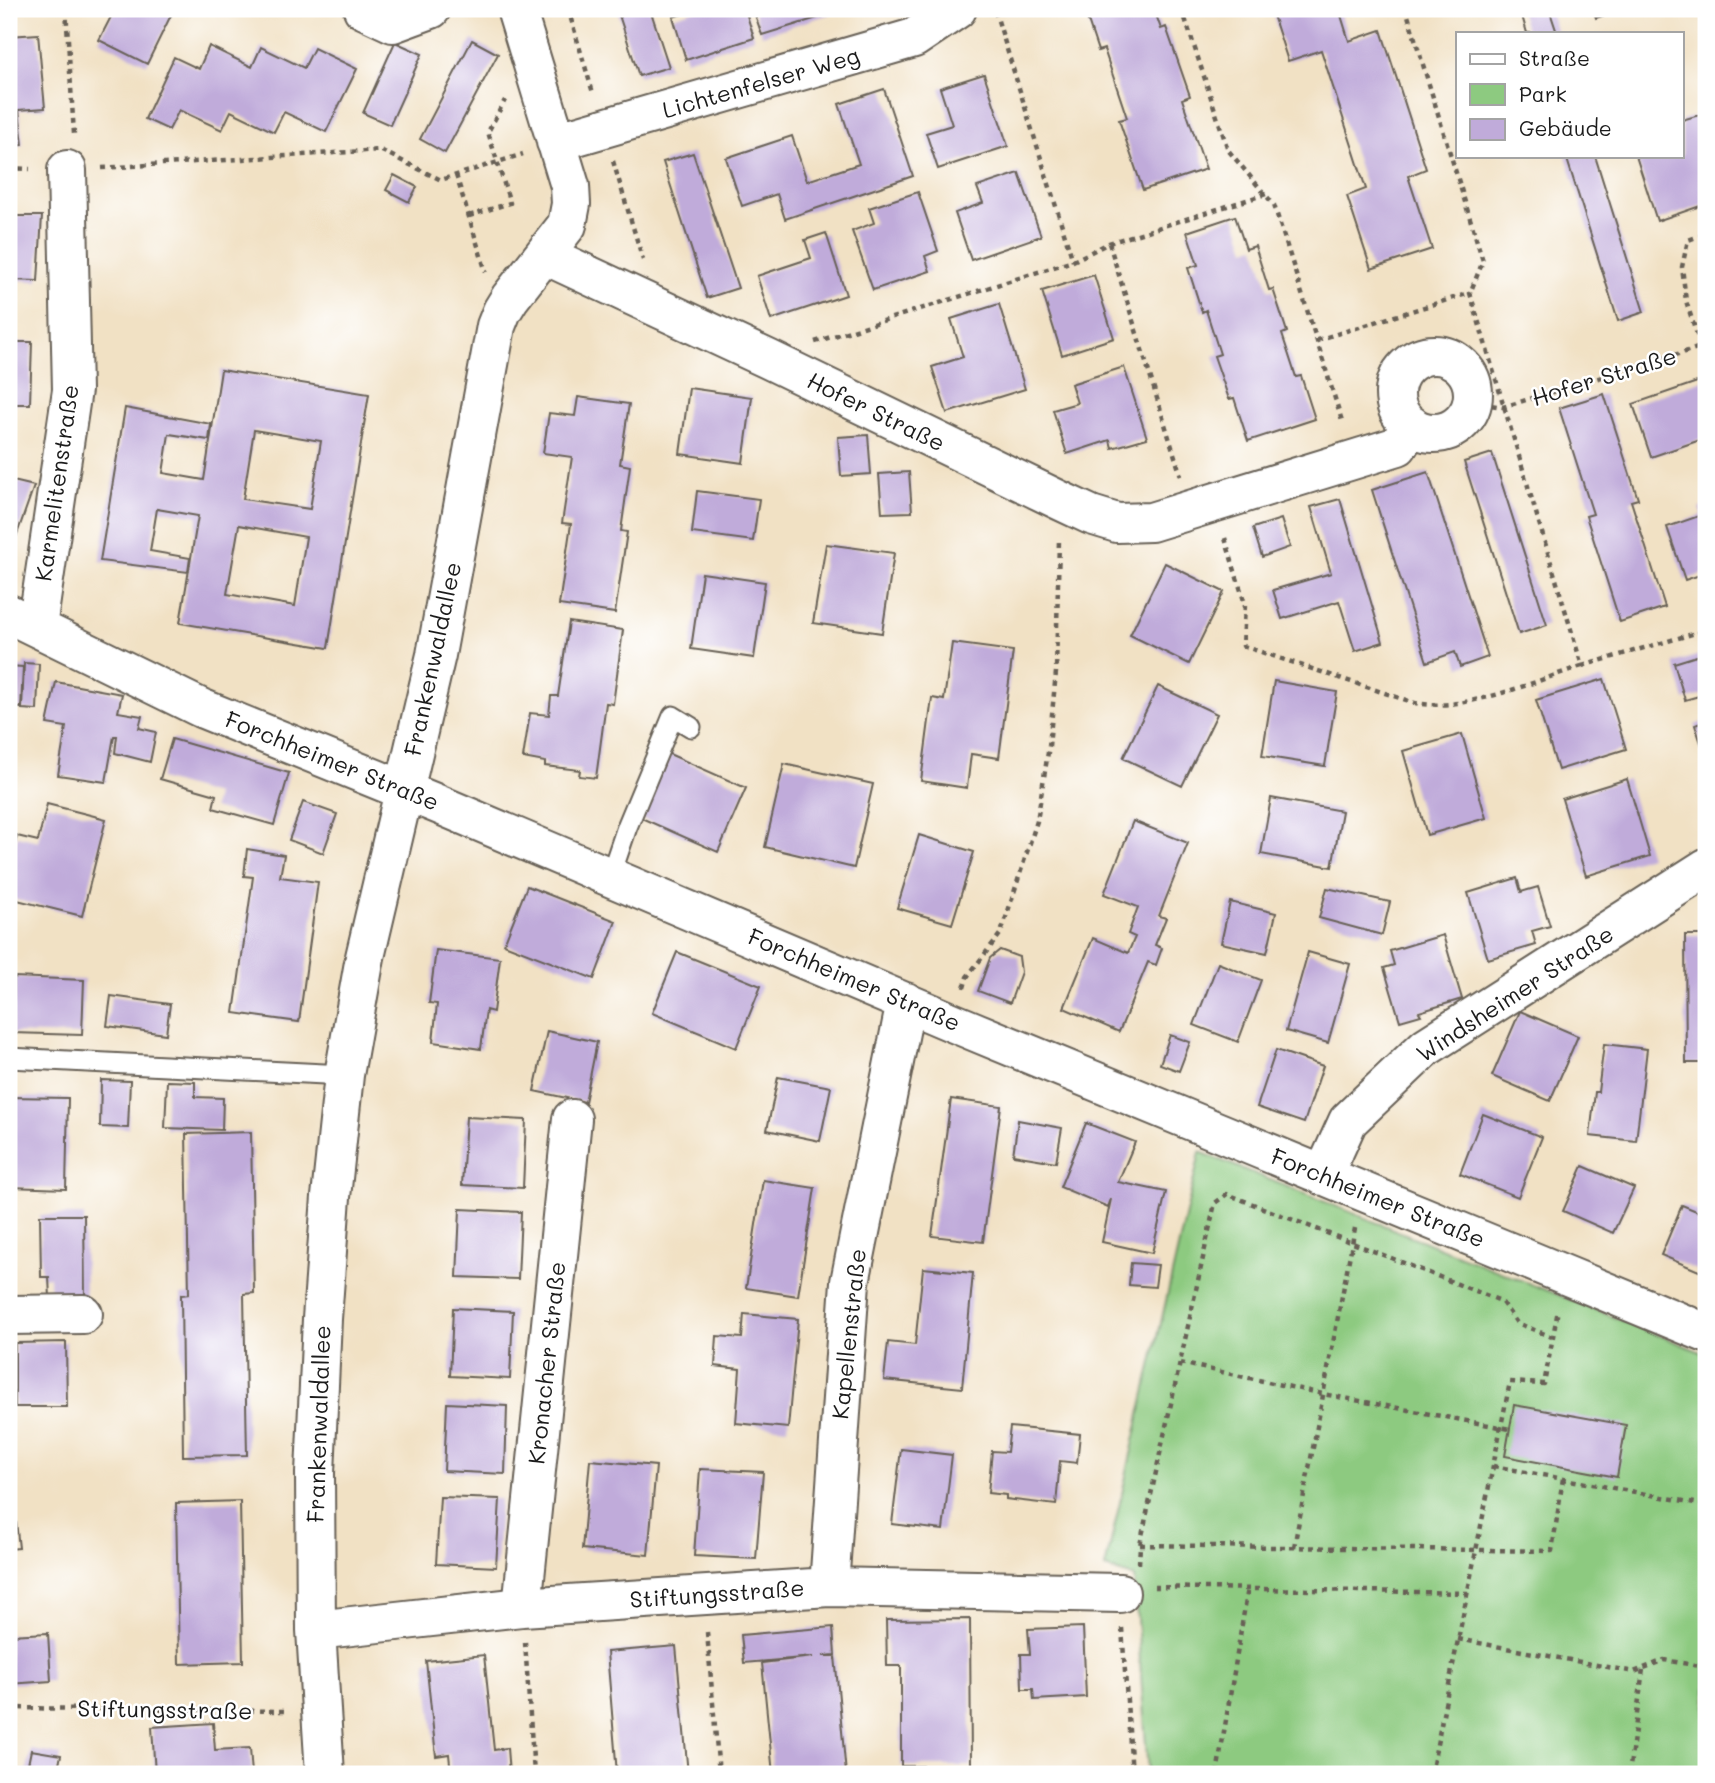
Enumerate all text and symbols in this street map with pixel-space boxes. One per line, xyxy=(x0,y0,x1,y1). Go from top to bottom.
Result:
legend xyxy=(1456,32,1684,158)
street label: Lichtenfelser Weg xyxy=(659,40,863,125)
text: Straße xyxy=(1519,44,1590,71)
text: Park xyxy=(1519,80,1567,107)
text: Gebäude xyxy=(1519,114,1612,141)
street label: Hofer Straße xyxy=(1528,340,1680,412)
street label: Hofer Straße xyxy=(802,365,950,457)
street label: Karmelitenstraße xyxy=(27,383,85,583)
street label: Frankenwaldallee xyxy=(397,559,467,759)
street label: Forchheimer Straße xyxy=(221,703,444,817)
street label: Windsheimer Straße xyxy=(1410,918,1619,1068)
street label: Forchheimer Straße xyxy=(744,921,965,1037)
street label: Forchheimer Straße xyxy=(1267,1140,1490,1254)
street label: Kapellenstraße xyxy=(824,1247,872,1421)
street label: Kronacher Straße xyxy=(520,1260,572,1466)
street label: Frankenwaldallee xyxy=(300,1325,336,1523)
street label: Stiftungsstraße xyxy=(629,1572,805,1614)
street label: Stiftungsstraße xyxy=(77,1692,253,1726)

